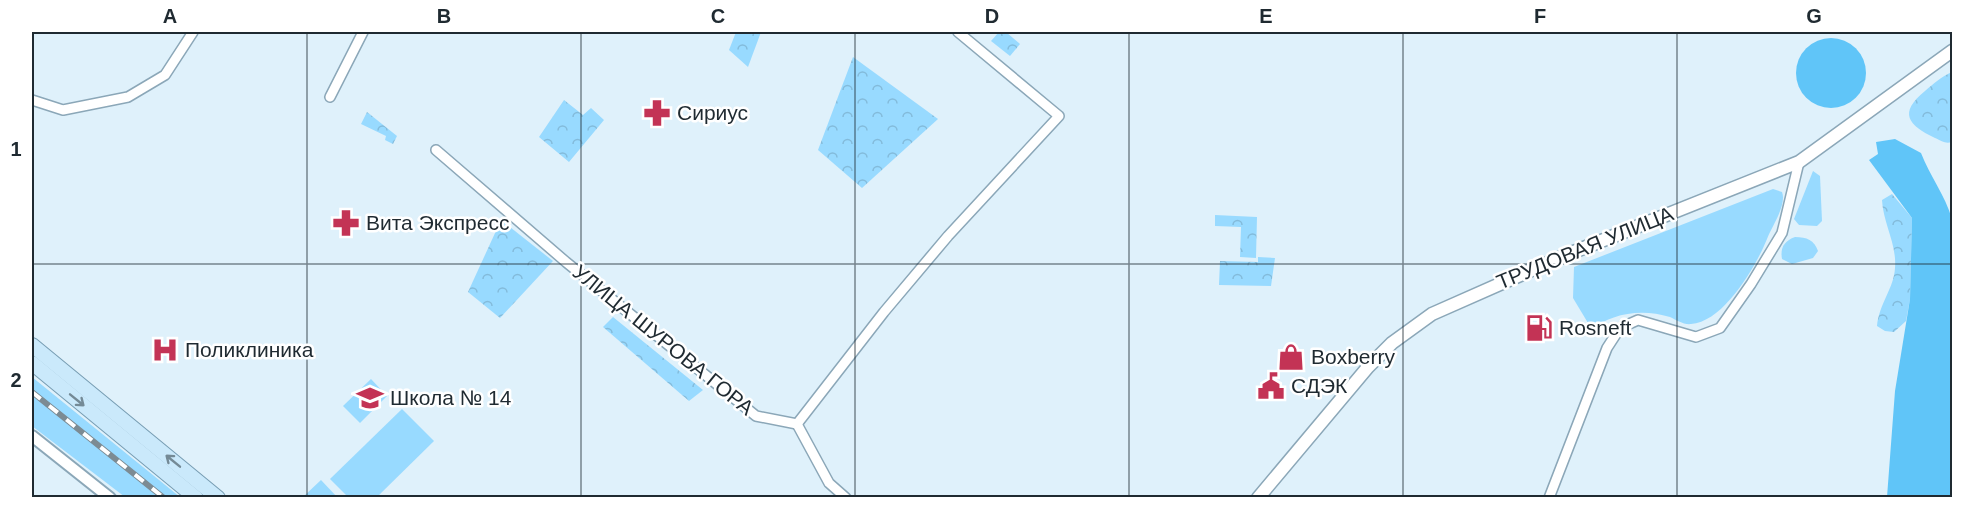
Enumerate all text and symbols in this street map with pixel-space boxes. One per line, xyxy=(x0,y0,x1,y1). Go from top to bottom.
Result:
text: A xyxy=(163,5,177,27)
text: B xyxy=(437,5,451,27)
text: C xyxy=(711,5,725,27)
text: D xyxy=(985,5,999,27)
text: E xyxy=(1259,5,1273,27)
text: F xyxy=(1534,5,1546,27)
text: G xyxy=(1806,5,1822,27)
pharmacy icon: Сириус xyxy=(642,98,672,128)
place label: Сириус xyxy=(677,101,748,124)
text: 1 xyxy=(10,138,22,160)
street label: ТРУДОВАЯ УЛИЦА xyxy=(1493,202,1677,294)
pharmacy icon: Вита Экспресс xyxy=(331,208,361,238)
place label: Вита Экспресс xyxy=(366,211,509,234)
street label: УЛИЦА ШУРОВА ГОРА xyxy=(568,260,758,420)
fuel station icon: Rosneft xyxy=(1524,313,1554,343)
place label: Rosneft xyxy=(1559,316,1632,339)
hospital icon: Поликлиника xyxy=(150,335,180,365)
place label: Поликлиника xyxy=(185,338,314,361)
shop icon: Boxberry xyxy=(1276,342,1306,372)
place label: Boxberry xyxy=(1311,345,1396,368)
text: 2 xyxy=(10,369,22,391)
public building icon: СДЭК xyxy=(1256,371,1286,401)
place label: СДЭК xyxy=(1291,374,1348,397)
school or university icon: Школа № 14 xyxy=(355,383,385,413)
place label: Школа № 14 xyxy=(390,386,512,409)
one-way arrow xyxy=(69,394,85,407)
one-way arrow xyxy=(165,454,181,467)

